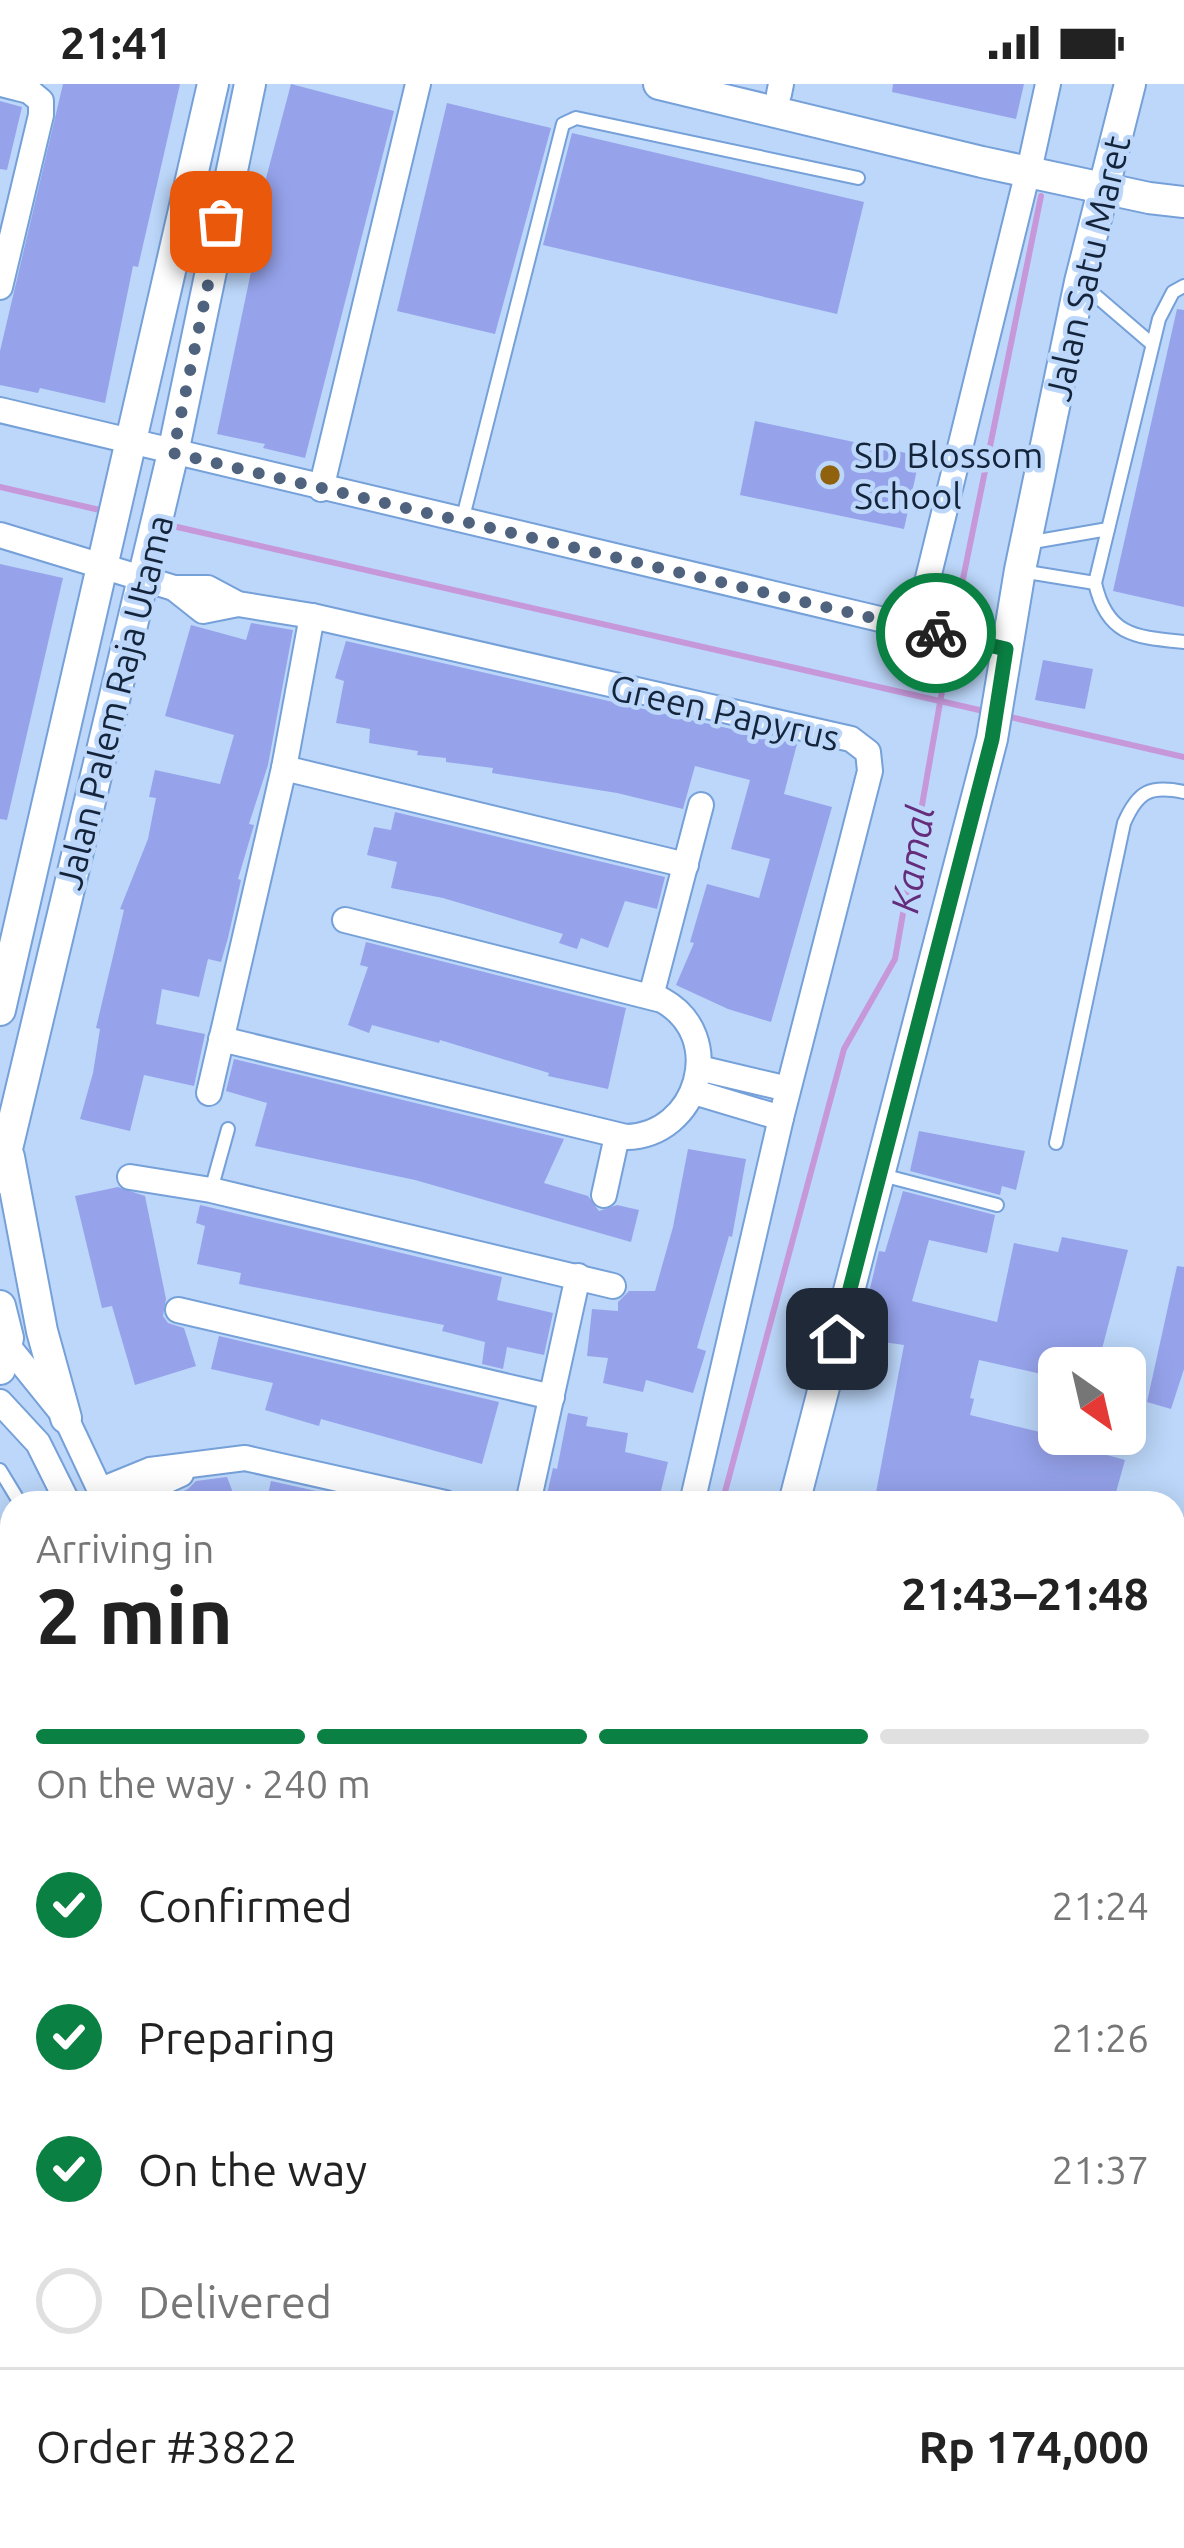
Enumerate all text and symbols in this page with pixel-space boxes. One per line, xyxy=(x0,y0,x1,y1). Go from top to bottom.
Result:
text: 21:41 xyxy=(60,17,173,68)
street label: Jalan Satu Maret xyxy=(1037,131,1137,405)
pin xyxy=(170,171,272,273)
icon: bag xyxy=(188,189,254,255)
place label: SD Blossom School xyxy=(854,434,1043,516)
marker: SD Blossom School xyxy=(817,462,843,488)
street label: Jalan Palem Raja Utama xyxy=(48,511,180,893)
courier xyxy=(876,573,996,693)
icon: bike xyxy=(903,600,969,666)
street label: Green Papyrus xyxy=(606,666,844,758)
water label: Kamal xyxy=(882,802,942,916)
pin xyxy=(786,1288,888,1390)
icon: home xyxy=(804,1306,870,1372)
north arrow xyxy=(1038,1347,1146,1455)
map controls xyxy=(1038,1347,1146,1455)
text: Arriving in xyxy=(36,1527,214,1570)
text: 21:43–21:48 xyxy=(901,1568,1149,1619)
text: 2 min xyxy=(36,1571,233,1659)
text: On the way · 240 m xyxy=(36,1762,371,1805)
icon: check xyxy=(36,1872,102,1938)
text: Confirmed xyxy=(138,1880,353,1931)
text: 21:24 xyxy=(1051,1884,1149,1927)
icon: check xyxy=(36,2004,102,2070)
text: Preparing xyxy=(138,2012,336,2063)
text: 21:26 xyxy=(1051,2016,1149,2059)
icon: check xyxy=(36,2136,102,2202)
text: On the way xyxy=(138,2144,367,2195)
text: 21:37 xyxy=(1051,2148,1149,2191)
text: Delivered xyxy=(138,2276,332,2327)
text: Order #3822 xyxy=(36,2421,298,2472)
text: Rp 174,000 xyxy=(919,2421,1149,2472)

